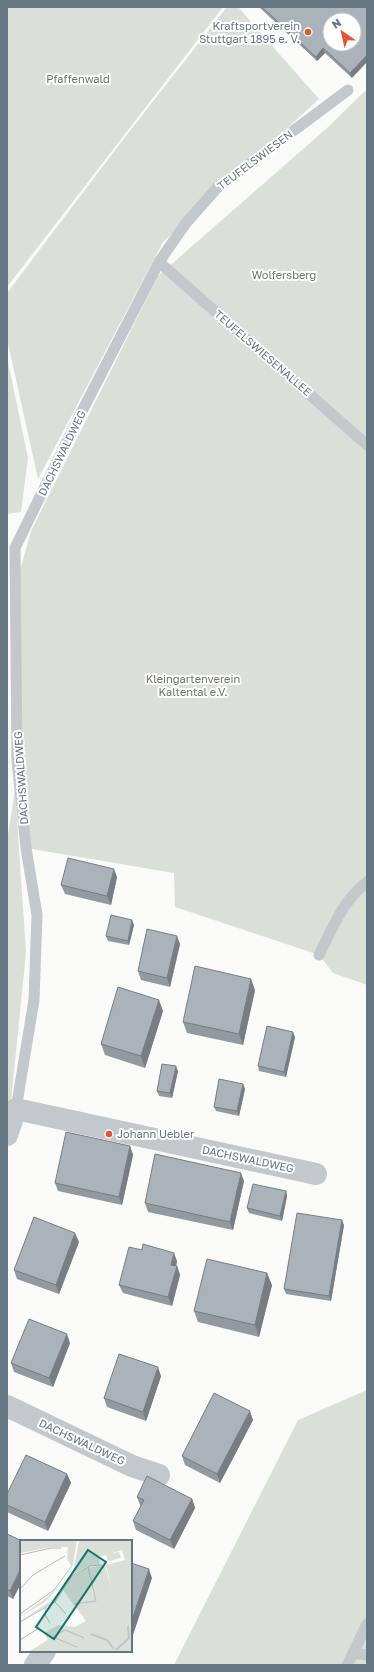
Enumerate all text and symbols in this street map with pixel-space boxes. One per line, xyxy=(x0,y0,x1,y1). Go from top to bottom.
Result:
north arrow xyxy=(322,12,362,52)
text: N xyxy=(329,16,343,31)
place label: Kraftsportverein Stuttgart 1895 e. V. xyxy=(199,19,300,45)
marker: Kraftsportverein Stuttgart 1895 e. V. xyxy=(303,27,313,37)
park label: Pfaffenwald xyxy=(46,72,110,85)
street label: TEUFELSWIESEN xyxy=(215,127,295,192)
park label: Wolfersberg xyxy=(252,268,316,281)
street label: TEUFELSWIESENALLEE xyxy=(212,307,315,398)
street label: DACHSWALDWEG xyxy=(35,408,88,498)
park label: Kleingartenverein Kaltental e.V. xyxy=(146,672,240,698)
street label: DACHSWALDWEG xyxy=(11,731,30,825)
place label: Johann Uebler xyxy=(117,1127,195,1140)
marker: Johann Uebler xyxy=(104,1129,114,1139)
street label: DACHSWALDWEG xyxy=(201,1142,295,1175)
street label: DACHSWALDWEG xyxy=(37,1416,128,1467)
inset map xyxy=(20,1540,132,1652)

